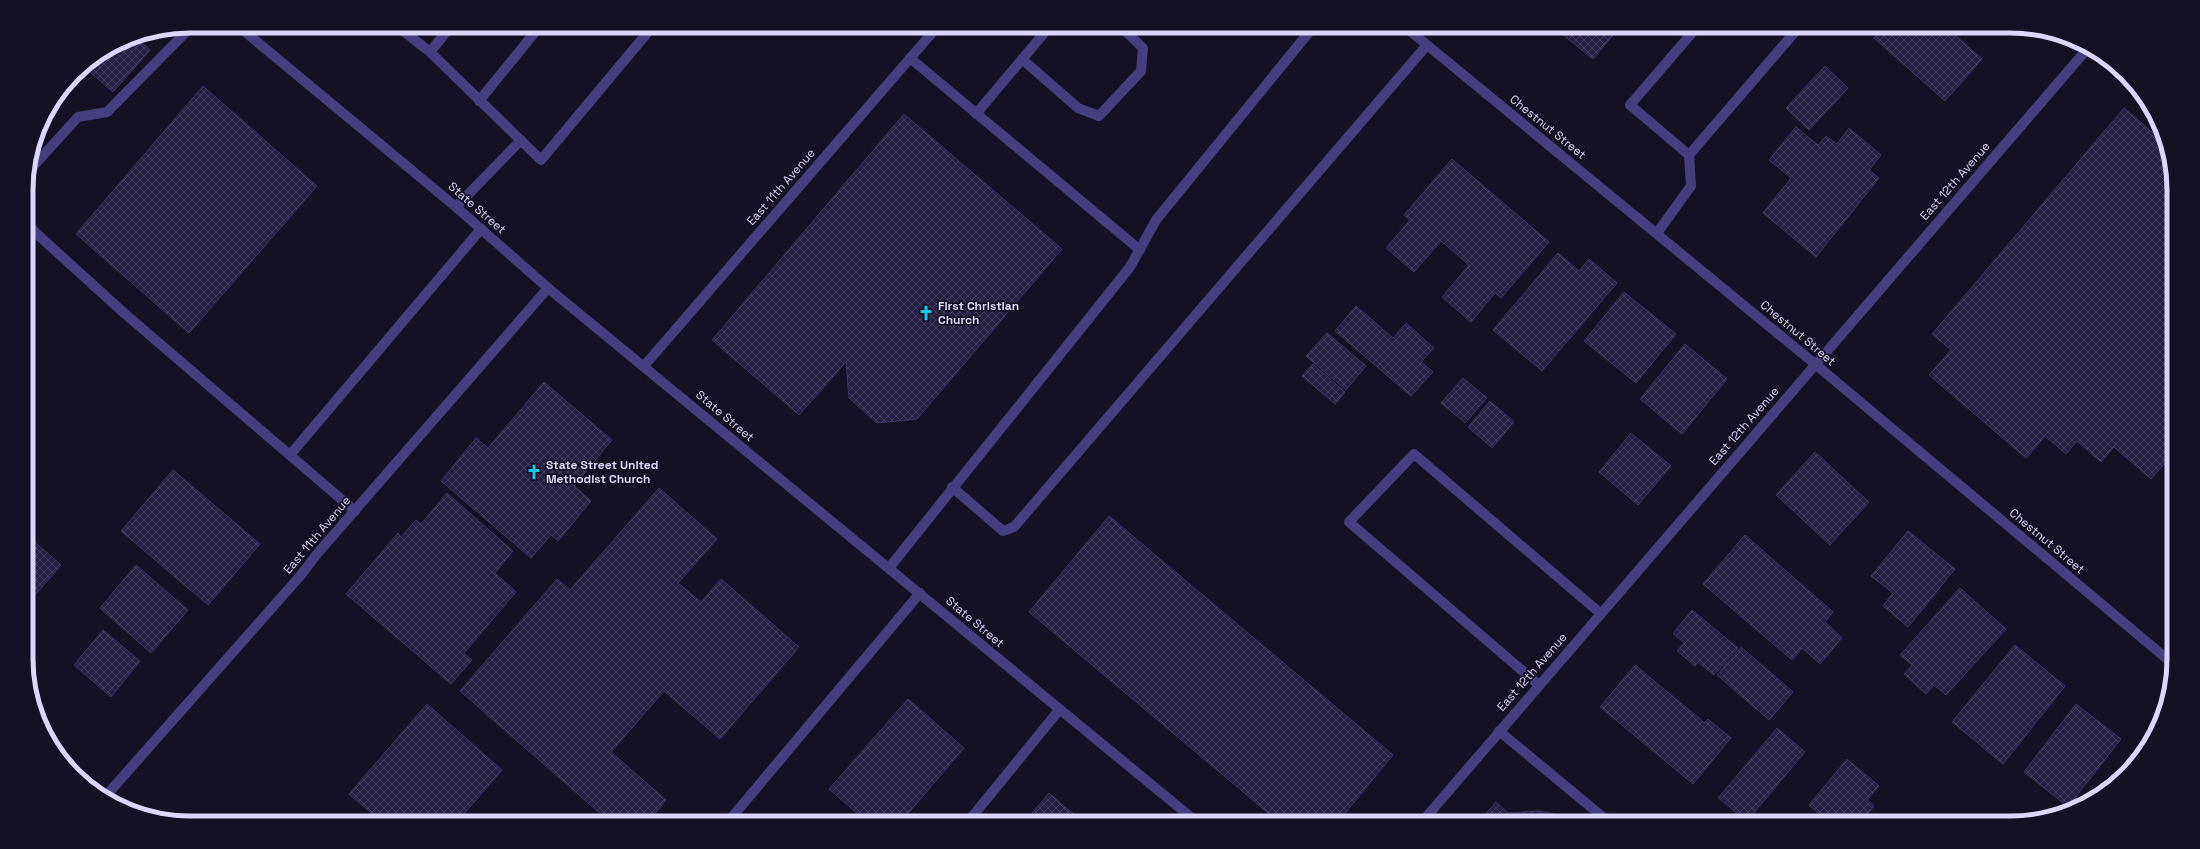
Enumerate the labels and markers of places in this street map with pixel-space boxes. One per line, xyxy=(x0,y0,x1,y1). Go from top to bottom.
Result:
place label: First Christian Church xyxy=(938,298,1019,328)
church icon: First Christian Church xyxy=(917,304,935,322)
place label: State Street United Methodist Church xyxy=(546,457,658,487)
church icon: State Street United Methodist Church xyxy=(525,463,543,481)

